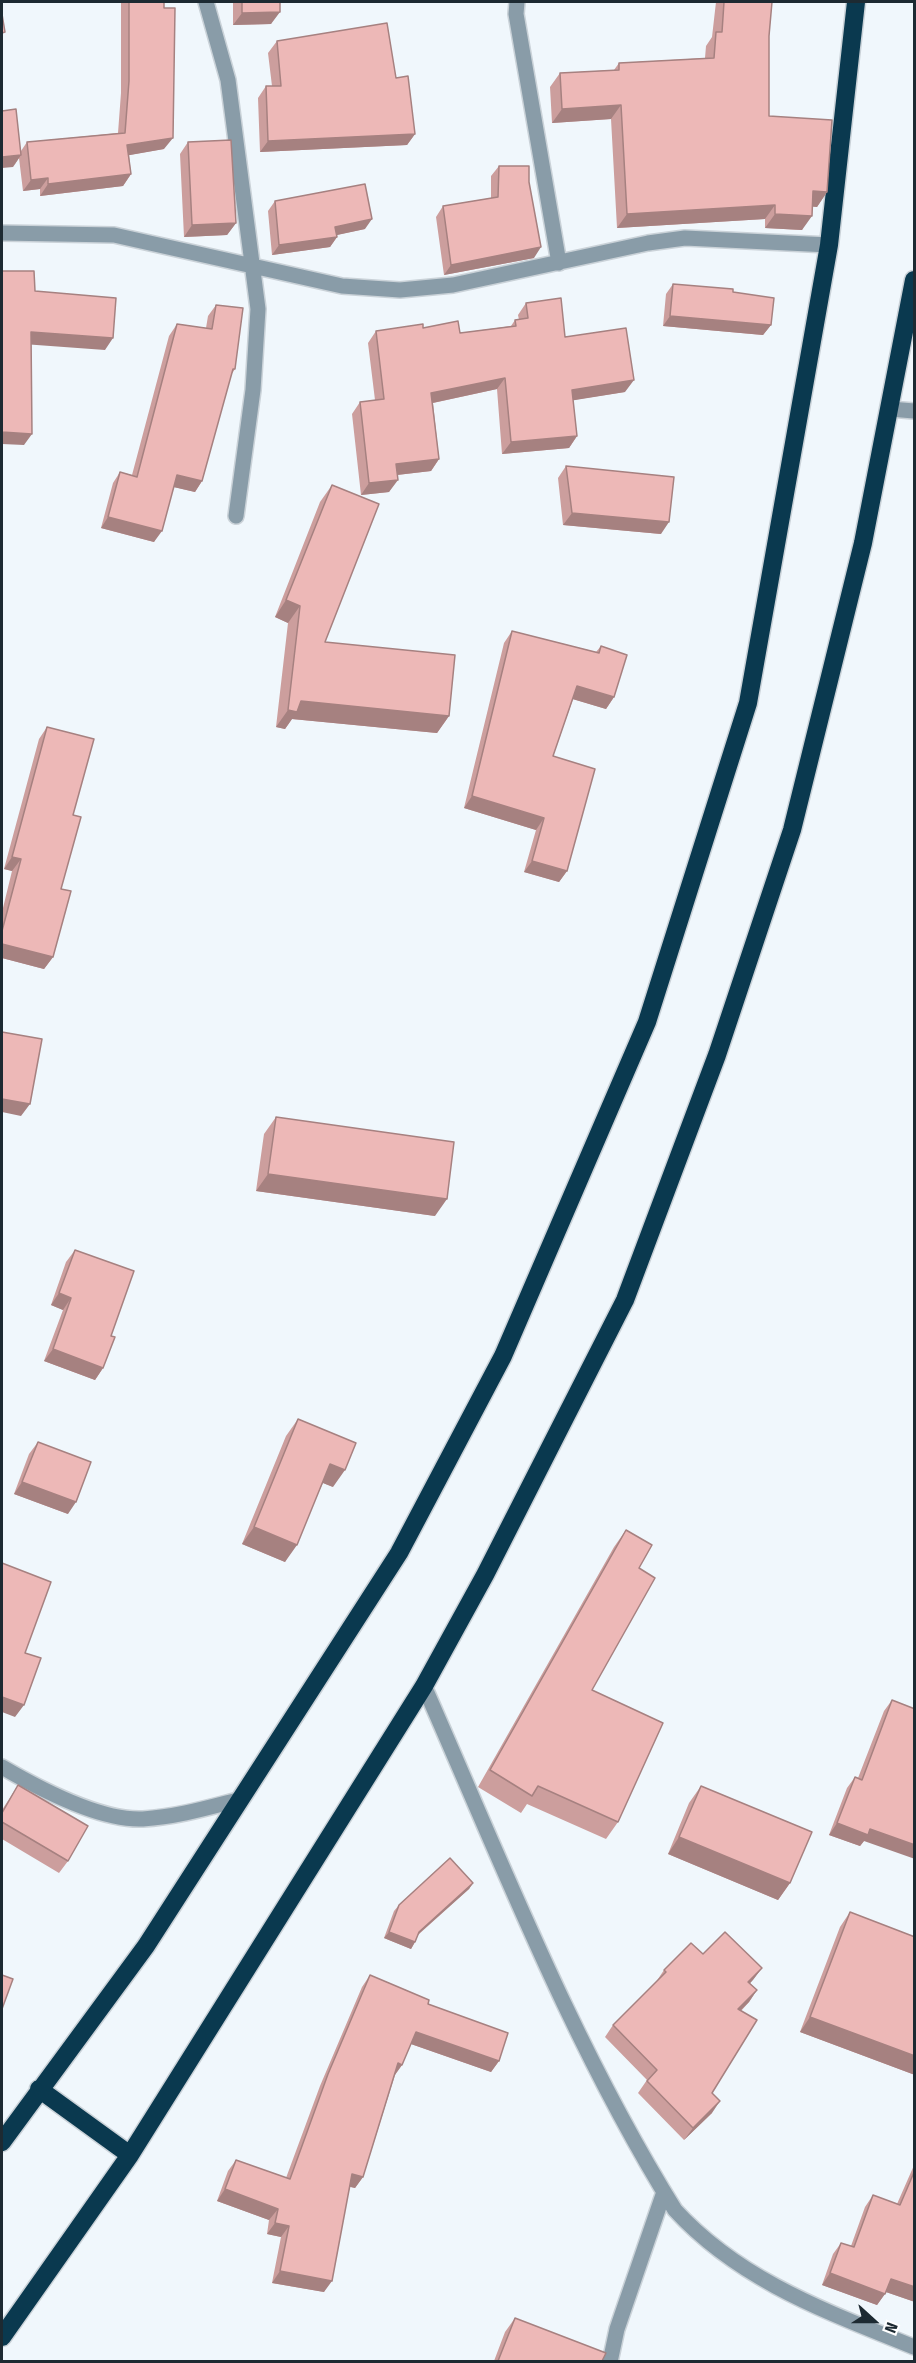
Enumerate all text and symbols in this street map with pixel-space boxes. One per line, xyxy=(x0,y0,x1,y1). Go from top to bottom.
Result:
north arrow xyxy=(844,2291,904,2351)
text: N xyxy=(881,2320,902,2336)

